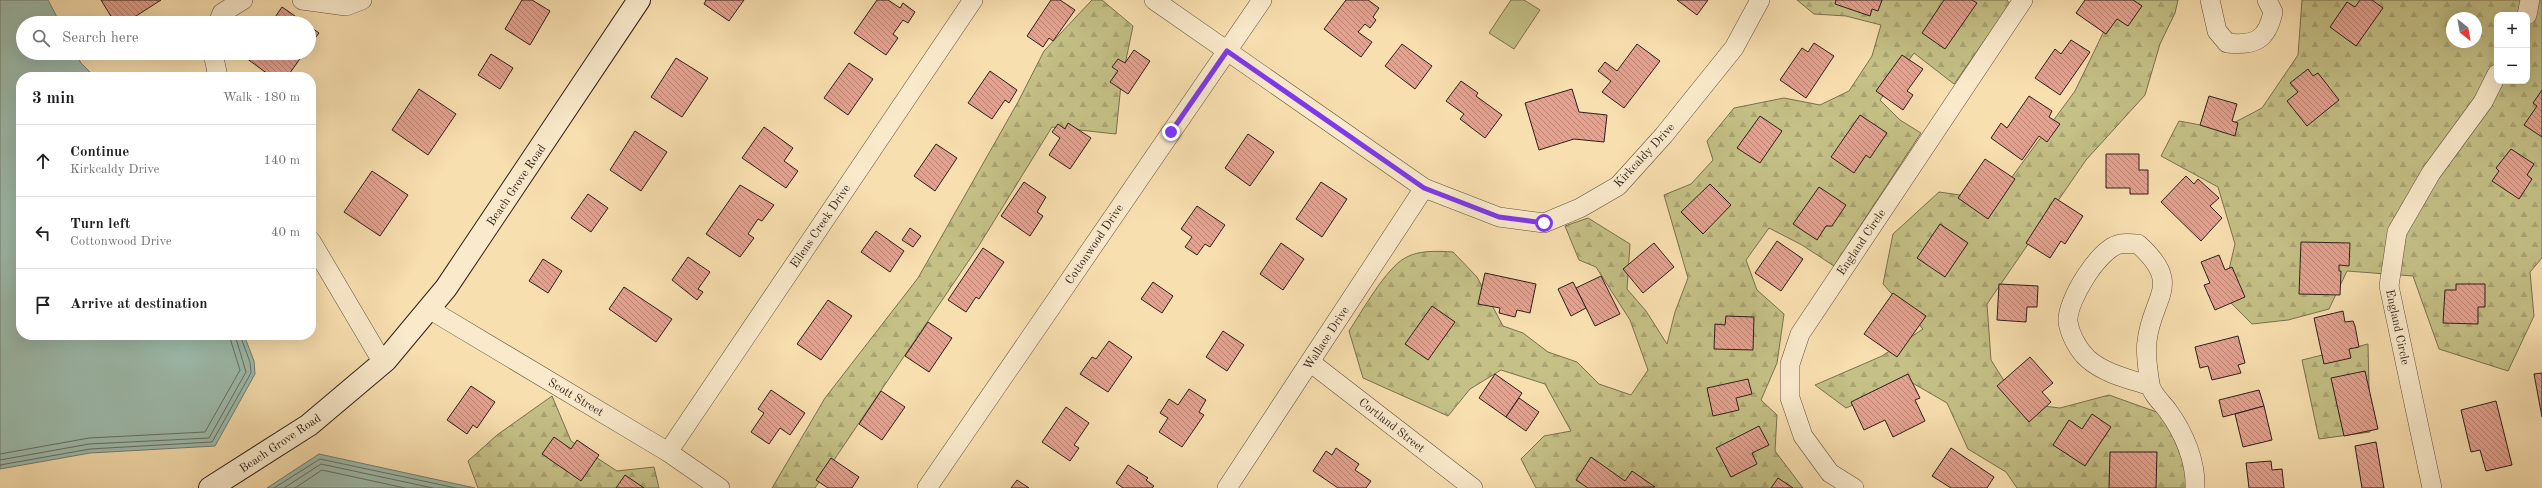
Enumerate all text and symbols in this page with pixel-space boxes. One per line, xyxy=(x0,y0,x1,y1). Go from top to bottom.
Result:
north arrow xyxy=(2446,12,2482,48)
map controls xyxy=(2494,12,2530,84)
button: + xyxy=(2494,12,2530,48)
search box xyxy=(16,16,316,60)
icon: search xyxy=(30,27,52,49)
text: Search here xyxy=(62,31,139,46)
button: − xyxy=(2494,48,2530,84)
text: 3 min xyxy=(32,90,75,107)
text: Walk · 180 m xyxy=(223,91,300,104)
street label: Kirkcaldy Drive xyxy=(1612,121,1678,190)
route end xyxy=(1162,123,1180,141)
street label: Beach Grove Road xyxy=(485,143,548,228)
text: Continue xyxy=(70,145,129,160)
icon: ahead xyxy=(32,150,54,172)
text: 140 m xyxy=(263,154,300,167)
text: Kirkcaldy Drive xyxy=(70,163,160,176)
street label: Ellens Creek Drive xyxy=(789,182,853,270)
street label: Cottonwood Drive xyxy=(1064,202,1126,287)
street label: England Circle xyxy=(1835,207,1889,278)
route start xyxy=(1535,214,1553,232)
text: Turn left xyxy=(70,217,130,232)
icon: left xyxy=(32,222,54,244)
text: 40 m xyxy=(271,226,300,239)
text: Cottonwood Drive xyxy=(70,235,172,248)
street label: England Circle xyxy=(2383,288,2411,366)
icon: arrive xyxy=(32,294,54,316)
text: Arrive at destination xyxy=(70,297,208,312)
street label: Wallace Drive xyxy=(1302,304,1352,372)
street label: Scott Street xyxy=(546,377,605,419)
street label: Cortland Street xyxy=(1356,396,1427,455)
street label: Beach Grove Road xyxy=(238,412,323,475)

